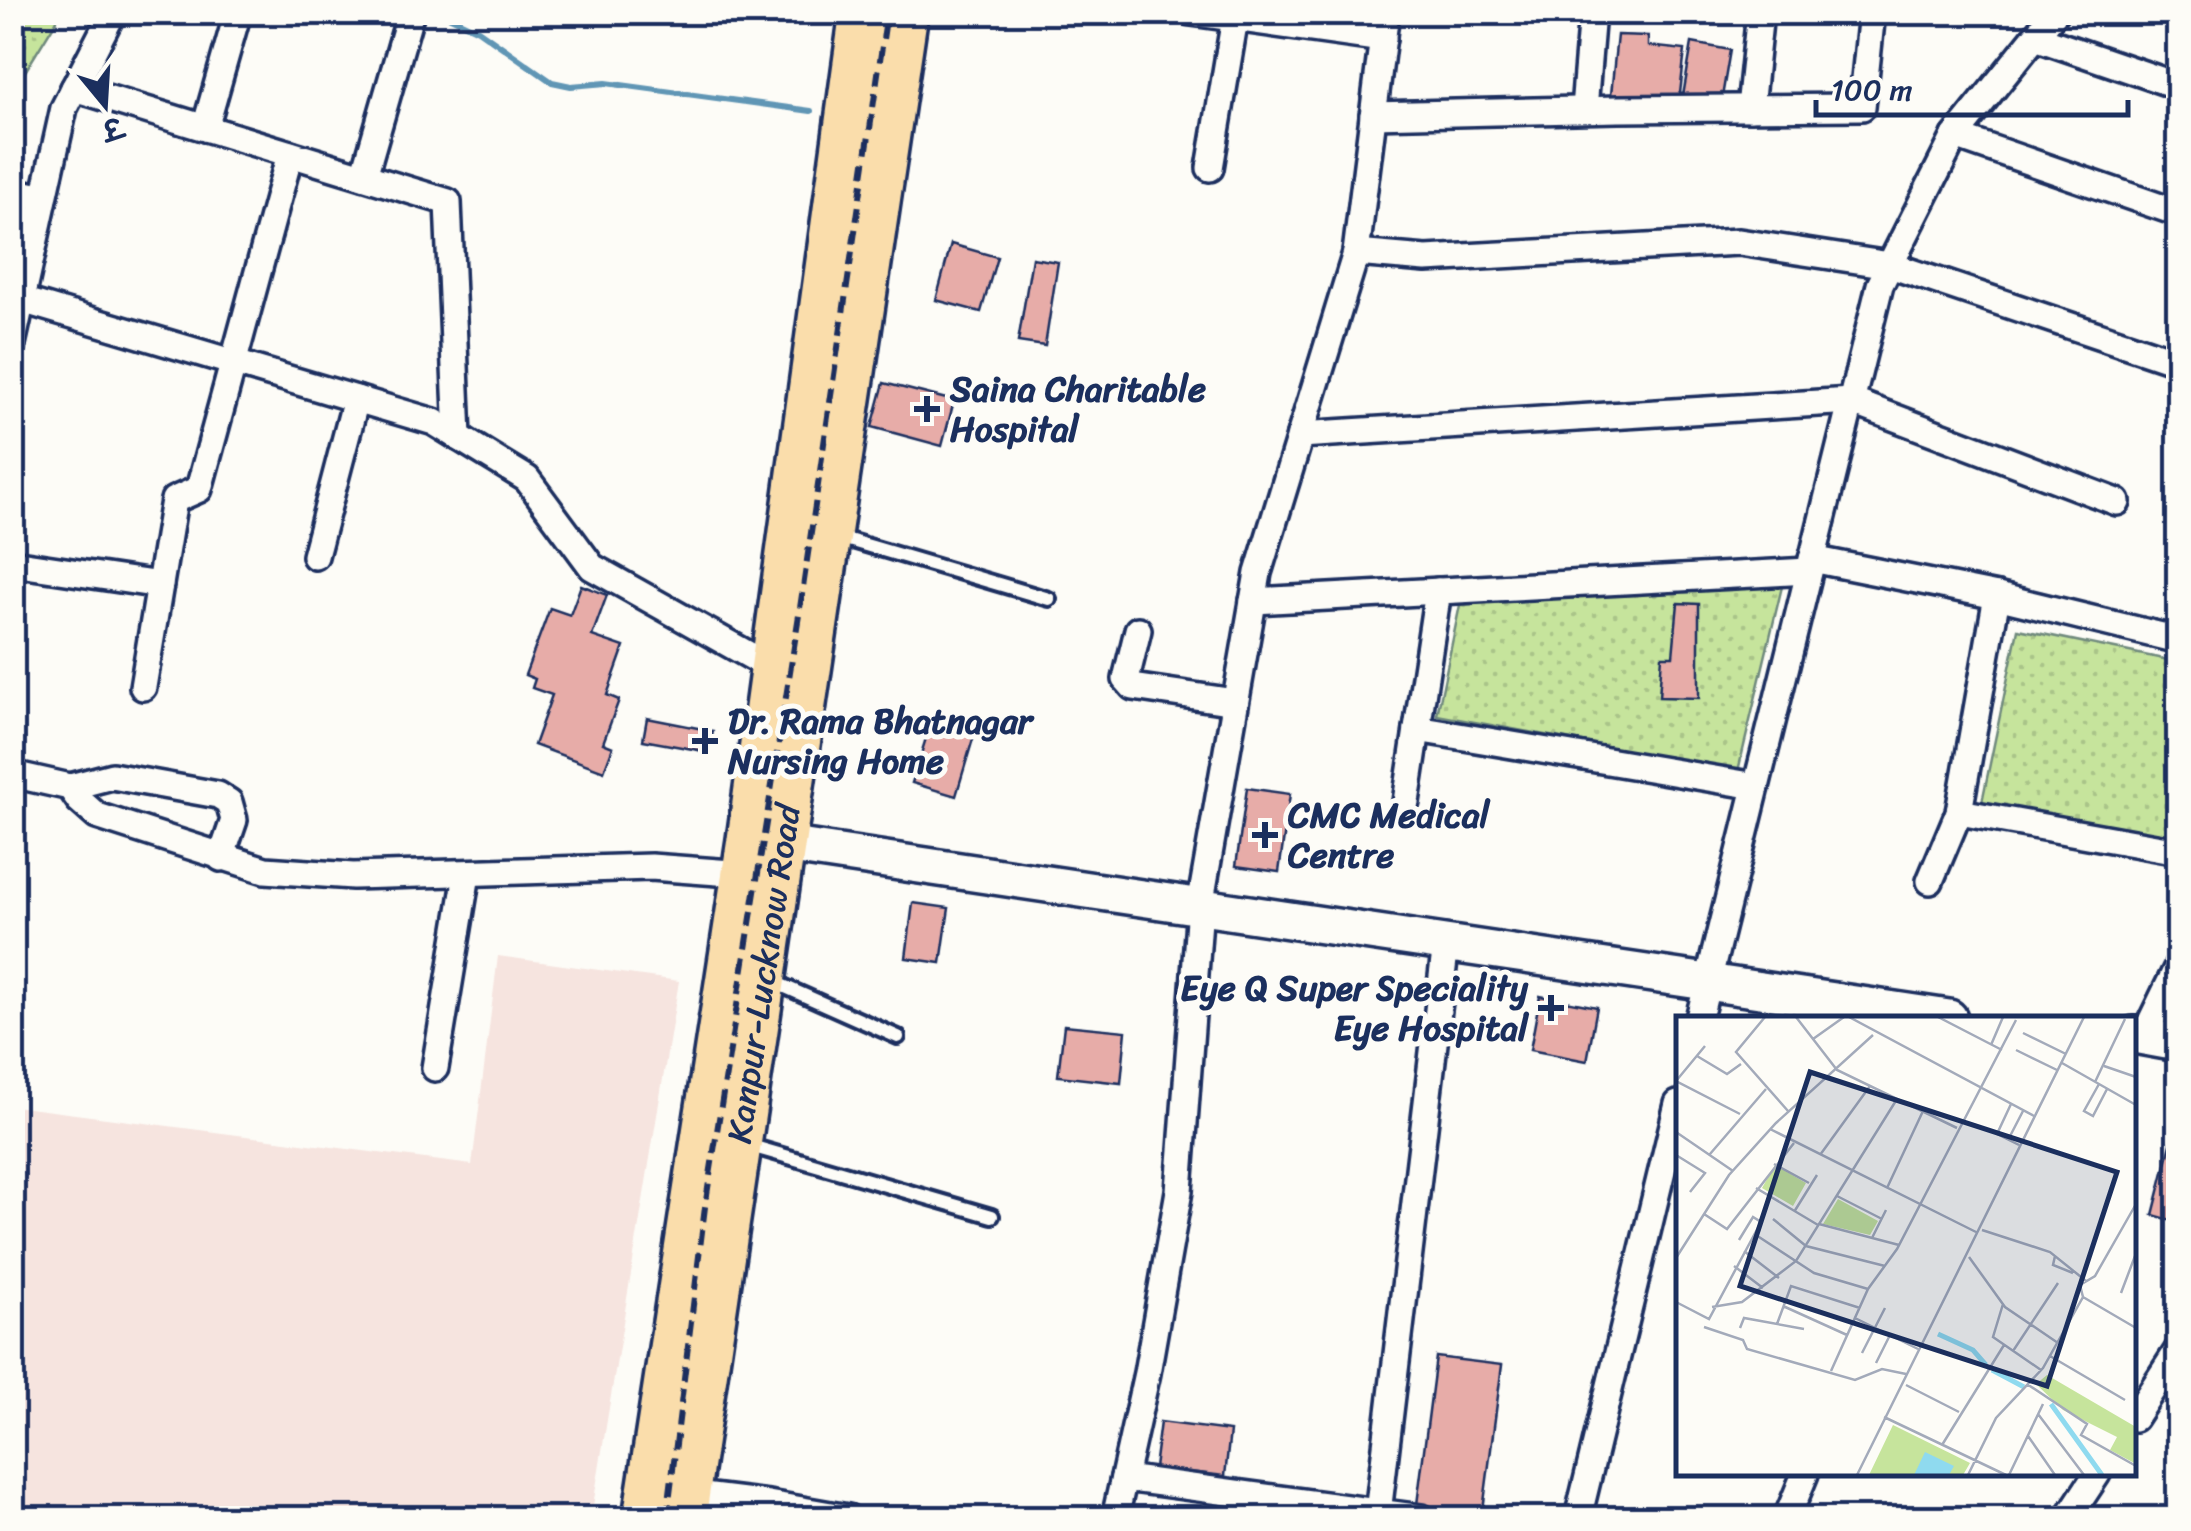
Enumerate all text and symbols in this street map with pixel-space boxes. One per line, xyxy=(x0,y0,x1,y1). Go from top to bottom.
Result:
north arrow xyxy=(55,55,155,155)
scale bar xyxy=(1816,55,2128,117)
text: 100 m xyxy=(1831,63,1913,117)
text: उ xyxy=(94,101,132,155)
place label: Saina Charitable Hospital xyxy=(949,358,1206,460)
marker: Saina Charitable Hospital xyxy=(914,396,940,422)
place label: Dr. Rama Bhatnagar Nursing Home xyxy=(727,690,1035,792)
marker: Dr. Rama Bhatnagar Nursing Home xyxy=(692,728,718,754)
place label: CMC Medical Centre xyxy=(1287,784,1490,886)
street label: Kanpur-Lucknow Road xyxy=(708,798,819,1147)
marker: CMC Medical Centre xyxy=(1252,822,1278,848)
place label: Eye Q Super Speciality Eye Hospital xyxy=(1180,957,1530,1059)
marker: Eye Q Super Speciality Eye Hospital xyxy=(1538,995,1564,1021)
inset map xyxy=(1676,1016,2136,1476)

